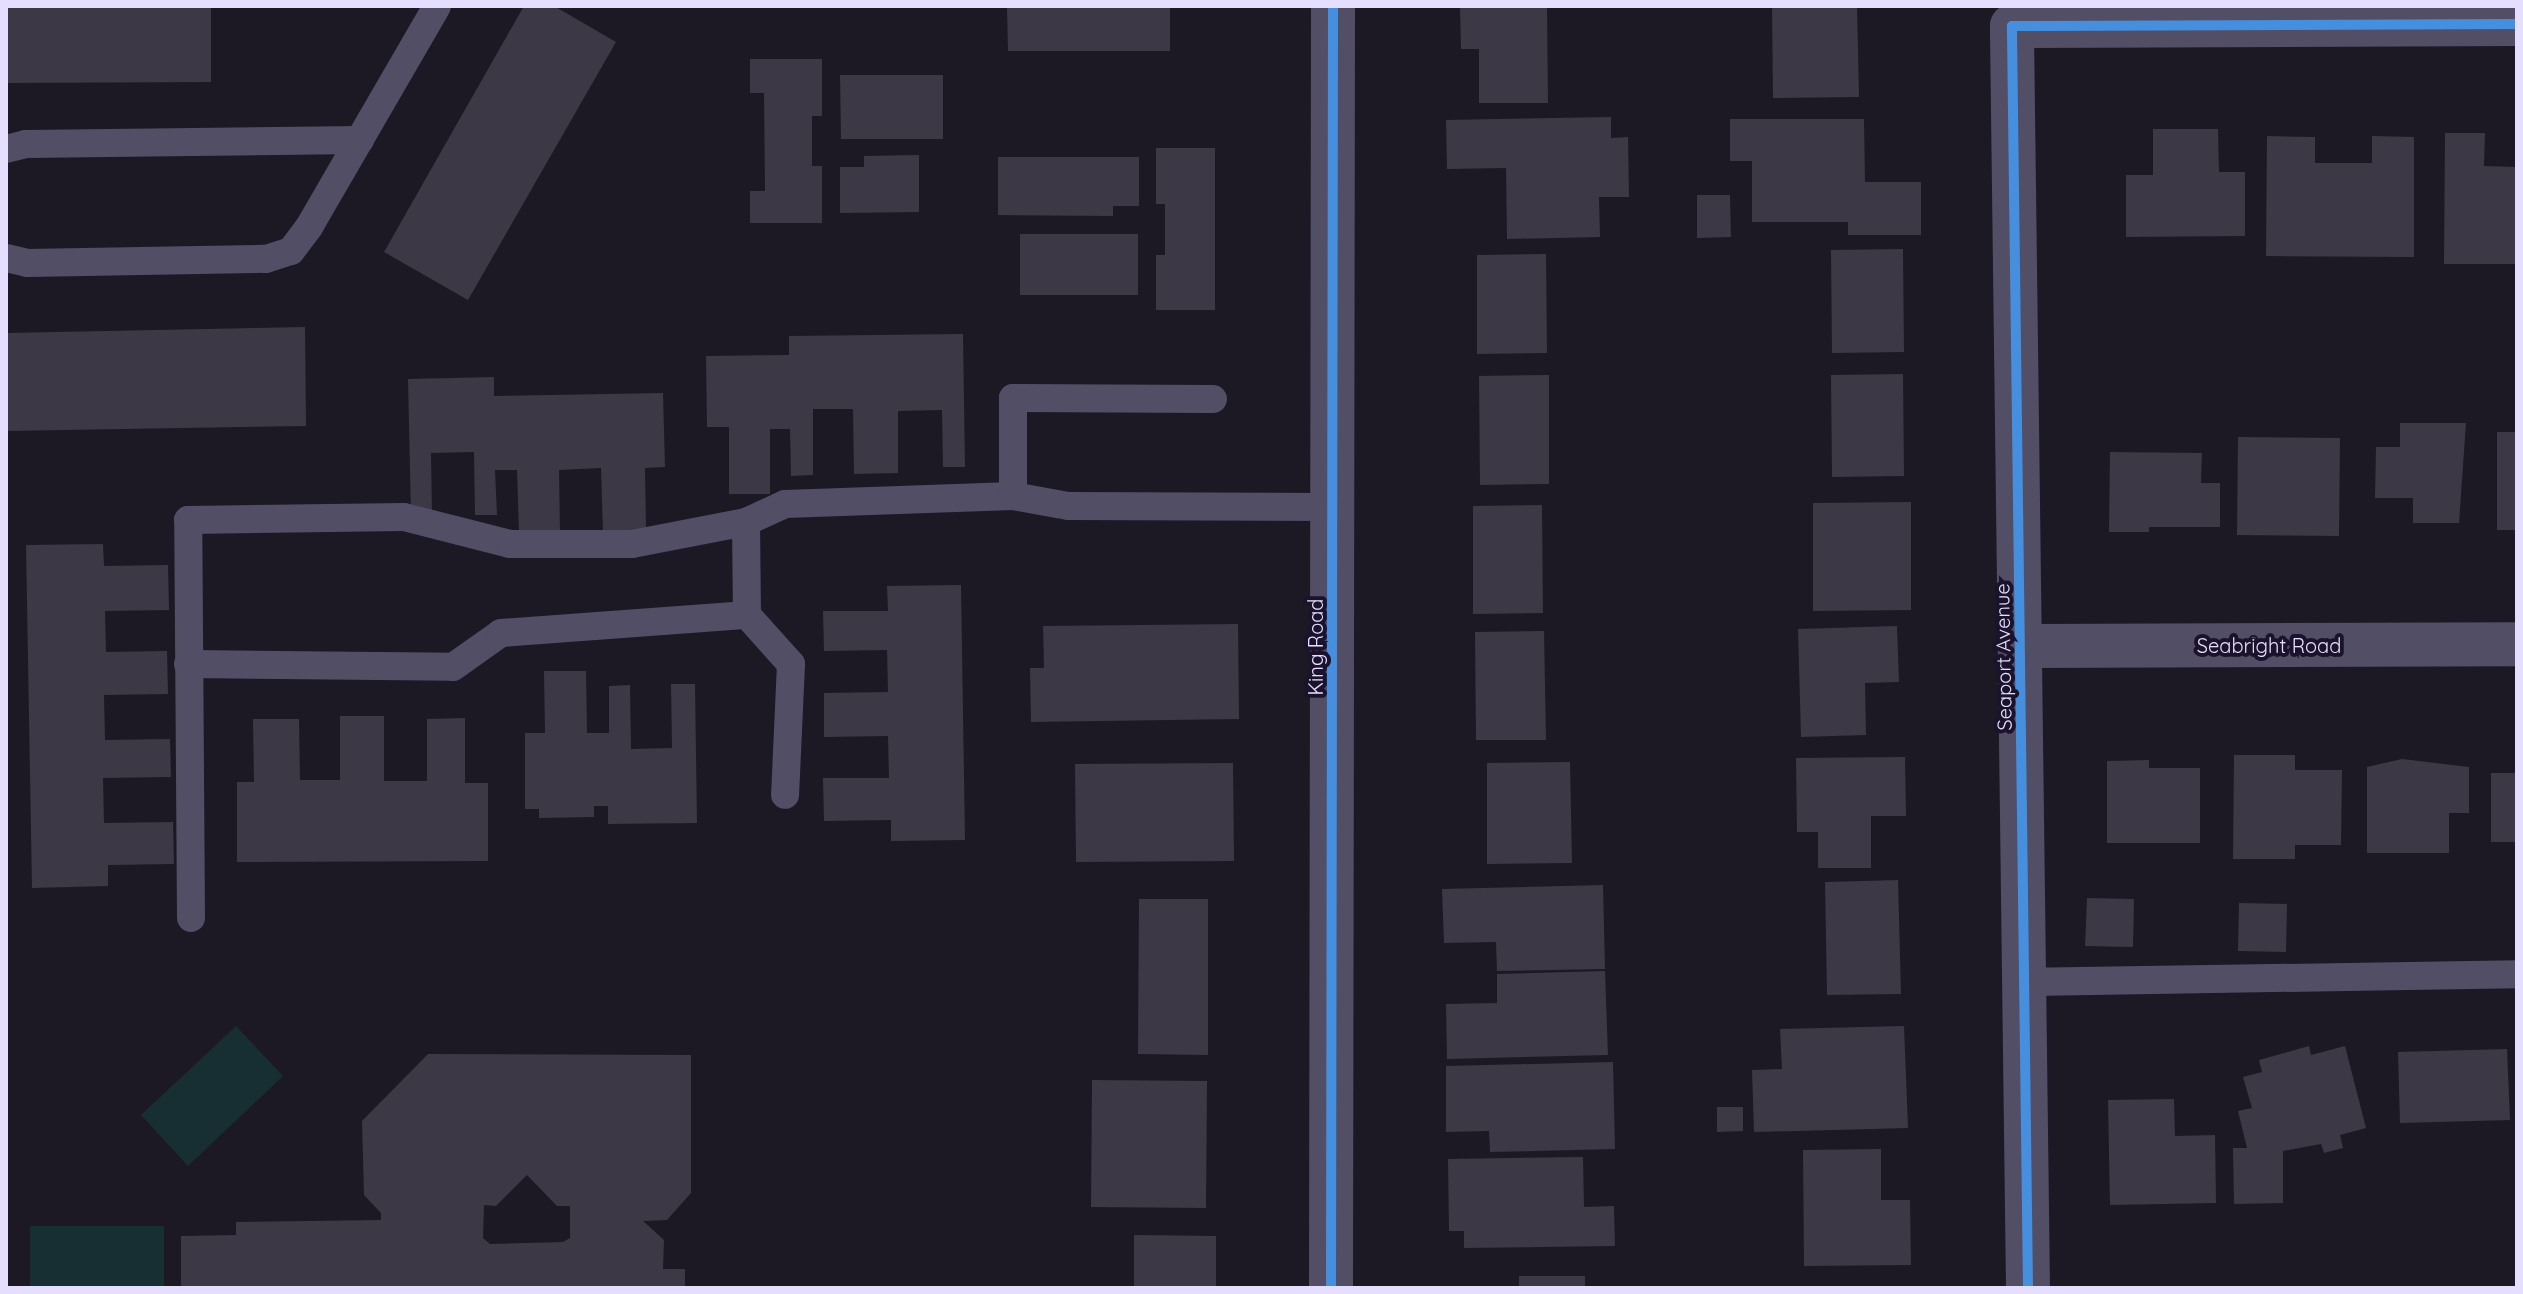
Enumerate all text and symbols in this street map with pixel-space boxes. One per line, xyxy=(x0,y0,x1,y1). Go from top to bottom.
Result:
street label: Seaport Avenue xyxy=(1990,583,2016,731)
street label: King Road xyxy=(1303,599,1327,695)
street label: Seabright Road xyxy=(2197,633,2341,657)

